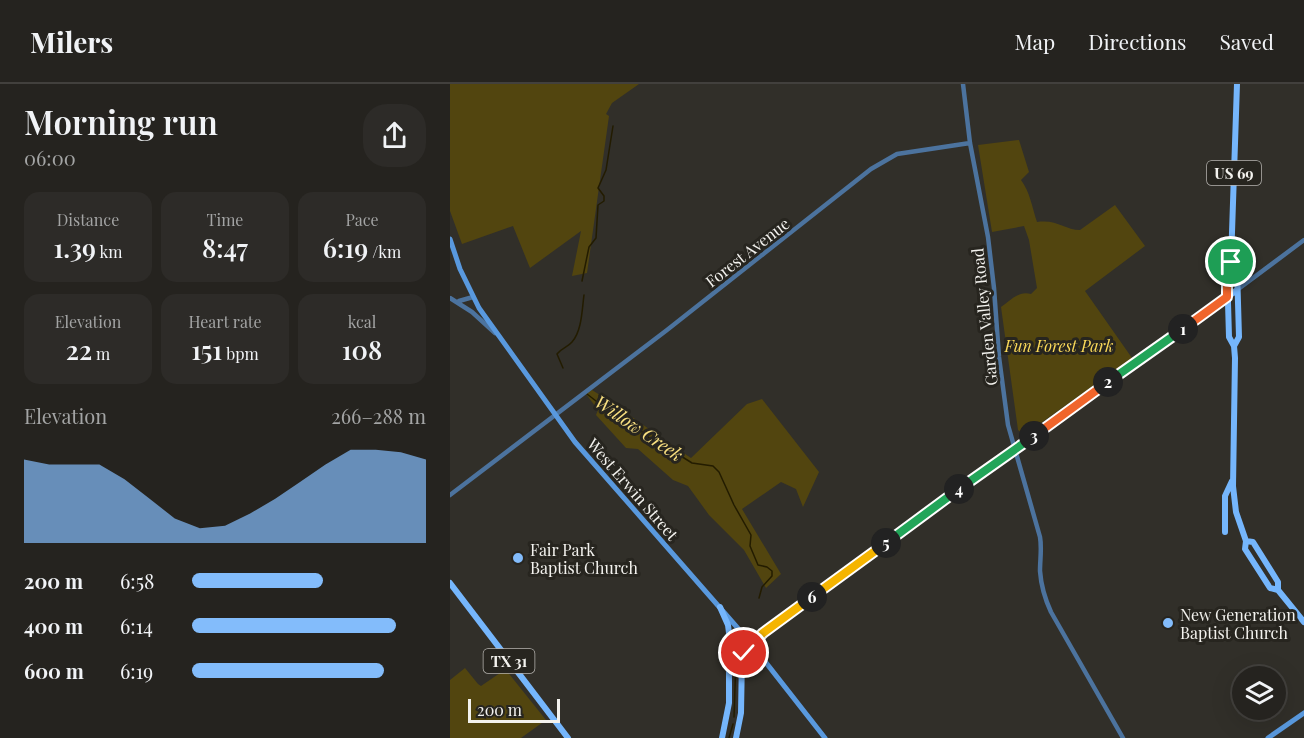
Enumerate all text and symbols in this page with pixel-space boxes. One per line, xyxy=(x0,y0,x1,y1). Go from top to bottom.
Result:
text: Milers xyxy=(30,23,113,60)
text: Map xyxy=(1014,27,1055,55)
text: Directions xyxy=(1088,27,1186,55)
text: Saved xyxy=(1219,27,1274,55)
text: Morning run xyxy=(24,99,218,143)
button: share xyxy=(363,104,426,167)
text: 06:00 xyxy=(24,144,76,171)
road number: US 69 xyxy=(1207,161,1261,185)
text: Distance xyxy=(57,209,119,230)
text: Time xyxy=(207,209,243,230)
text: Pace xyxy=(345,209,379,230)
street label: Forest Avenue xyxy=(701,213,793,291)
text: 1.39 xyxy=(53,230,96,265)
text: 8:47 xyxy=(202,230,248,265)
text: 6:19 xyxy=(323,230,368,265)
pin xyxy=(1205,236,1256,287)
text: km xyxy=(96,241,123,262)
text: /km xyxy=(368,241,401,262)
icon: arrive xyxy=(1214,245,1247,278)
street label: Garden Valley Road xyxy=(966,247,1002,387)
text: Elevation xyxy=(55,311,121,332)
text: Heart rate xyxy=(188,311,262,332)
text: kcal xyxy=(348,311,376,332)
pin: 1 xyxy=(1168,314,1198,344)
text: 1 xyxy=(1180,318,1186,339)
text: 22 xyxy=(66,332,92,367)
text: 151 xyxy=(191,332,222,367)
text: 108 xyxy=(342,332,382,367)
park label: Fun Forest Park xyxy=(1003,335,1114,356)
text: m xyxy=(92,343,110,364)
text: bpm xyxy=(222,343,259,364)
pin: 2 xyxy=(1093,367,1123,397)
text: 2 xyxy=(1104,371,1112,392)
water label: Willow Creek xyxy=(590,390,688,466)
text: Elevation xyxy=(24,402,107,429)
text: 266–288 m xyxy=(331,402,426,429)
pin: 3 xyxy=(1019,421,1049,451)
text: 3 xyxy=(1030,425,1038,446)
street label: West Erwin Street xyxy=(582,433,683,545)
pin: 4 xyxy=(944,474,974,504)
text: 4 xyxy=(955,478,963,499)
pin: 5 xyxy=(871,528,901,558)
text: 5 xyxy=(882,532,890,553)
place label: Fair Park Baptist Church xyxy=(530,539,638,578)
marker: Fair Park Baptist Church xyxy=(511,551,525,565)
text: 200 m xyxy=(24,567,83,594)
text: 6:58 xyxy=(120,567,154,594)
pin: 6 xyxy=(797,582,827,612)
text: 6 xyxy=(808,586,816,607)
place label: New Generation Baptist Church xyxy=(1180,604,1296,643)
text: 400 m xyxy=(24,612,83,639)
text: 6:14 xyxy=(120,612,153,639)
marker: New Generation Baptist Church xyxy=(1161,616,1175,630)
pin xyxy=(718,627,769,678)
icon: check xyxy=(727,636,760,669)
road number: TX 31 xyxy=(484,649,534,673)
text: 600 m xyxy=(24,657,84,684)
text: 6:19 xyxy=(120,657,153,684)
map controls xyxy=(1232,666,1286,720)
button: layers xyxy=(1232,666,1286,720)
scale bar xyxy=(468,696,560,724)
text: 200 m xyxy=(477,699,522,720)

